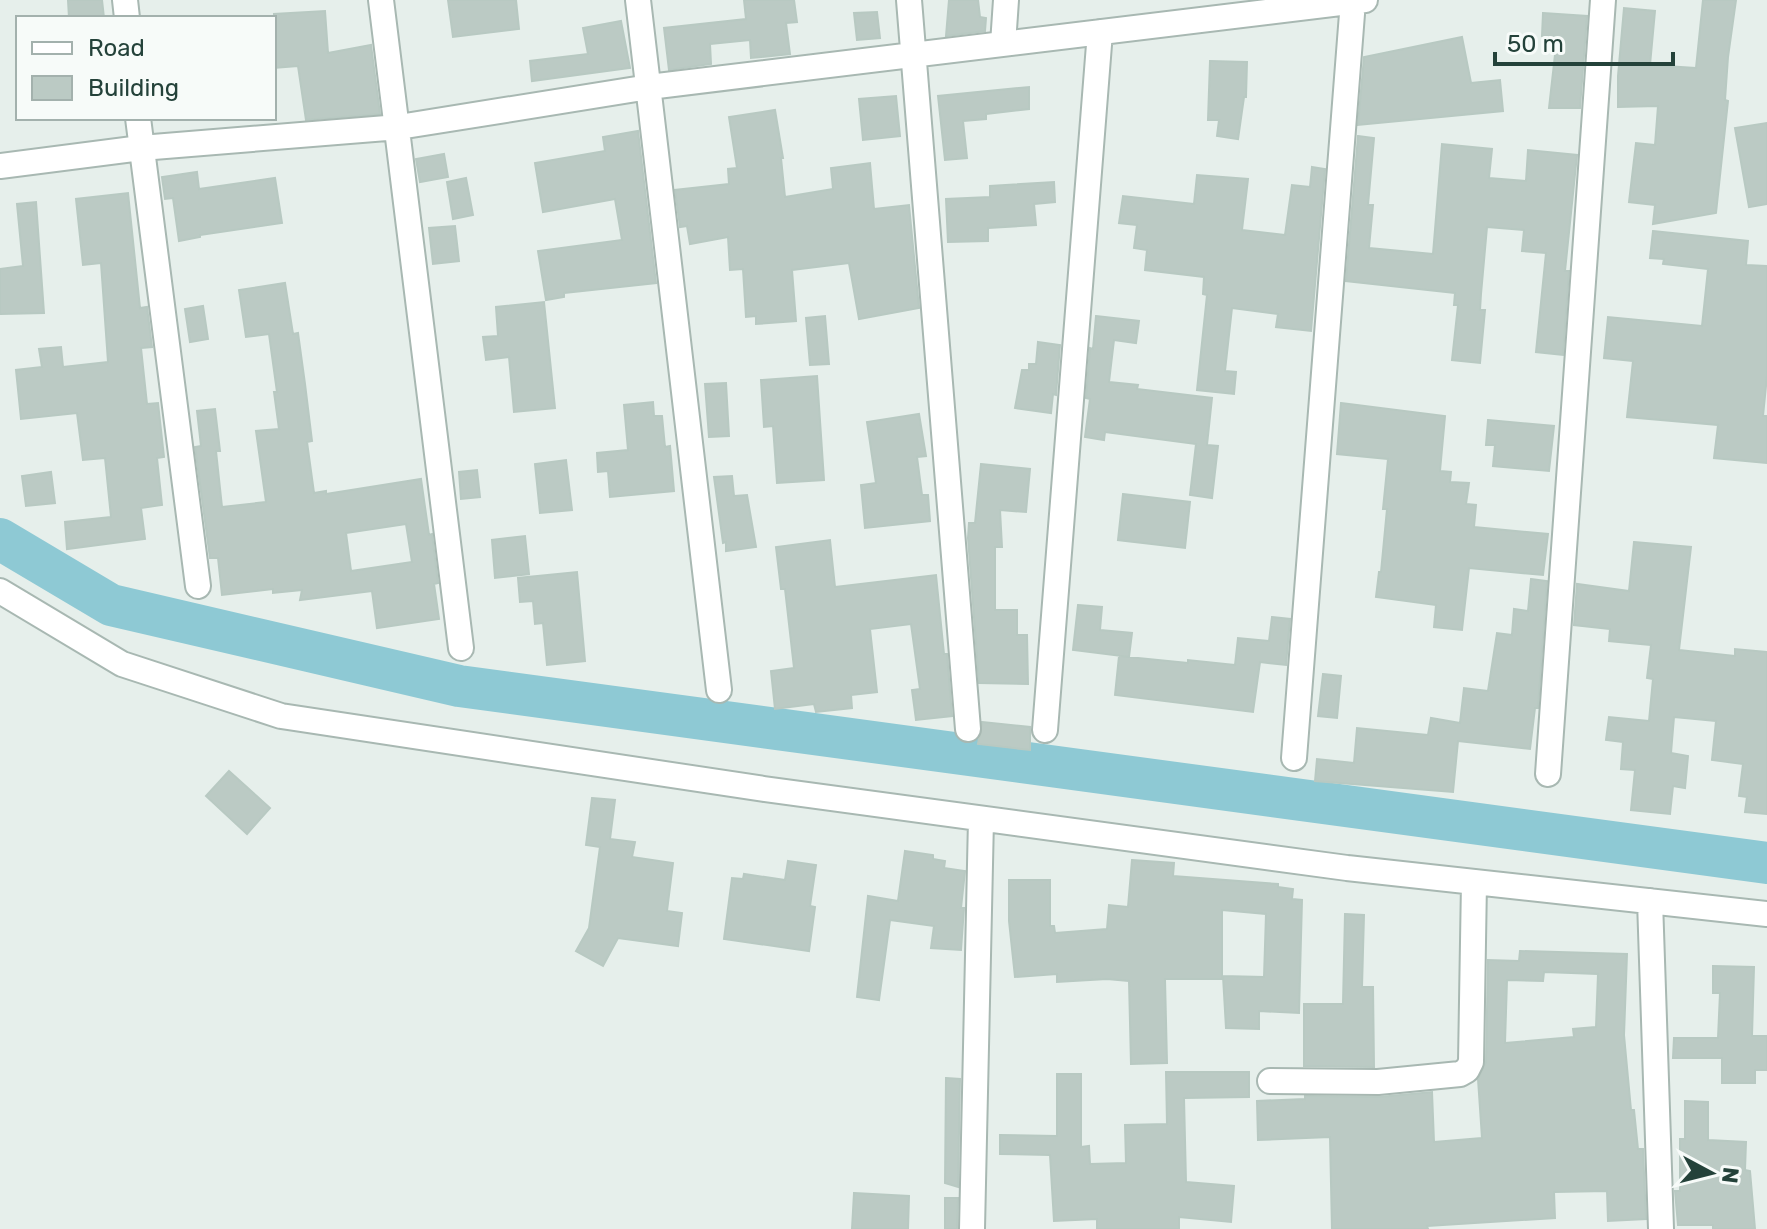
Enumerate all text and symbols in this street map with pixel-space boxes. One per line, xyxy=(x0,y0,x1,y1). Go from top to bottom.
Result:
legend xyxy=(16,16,276,120)
scale bar xyxy=(1495,16,1673,66)
text: 50 m xyxy=(1507,30,1564,58)
text: Road xyxy=(88,34,145,62)
text: Building xyxy=(88,74,179,102)
north arrow xyxy=(1671,1133,1751,1213)
text: N xyxy=(1716,1166,1745,1185)

